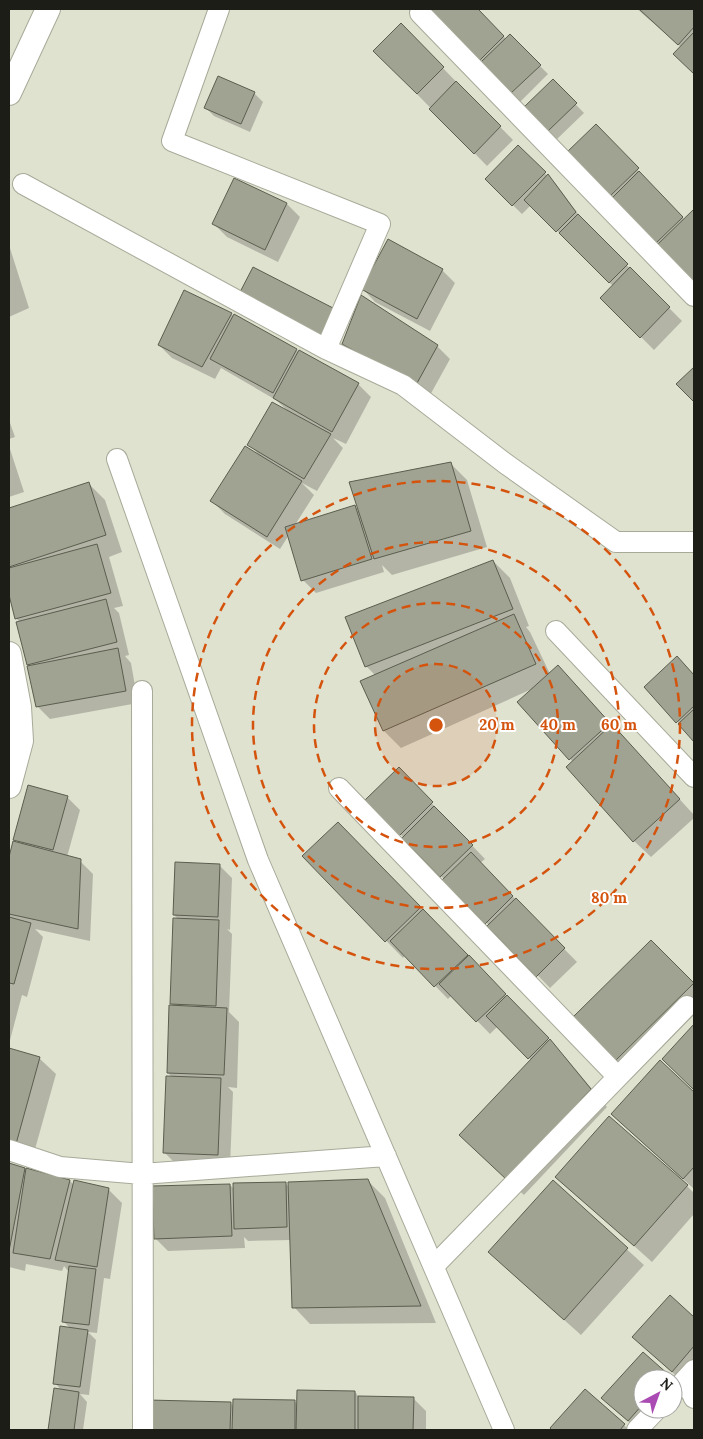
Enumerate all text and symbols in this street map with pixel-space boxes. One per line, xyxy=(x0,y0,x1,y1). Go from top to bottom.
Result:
text: 20 m xyxy=(479,715,515,734)
text: 40 m xyxy=(540,715,576,734)
text: 60 m xyxy=(601,715,637,734)
centre of rings xyxy=(427,716,445,734)
text: 80 m xyxy=(591,888,627,907)
north arrow xyxy=(633,1369,683,1419)
text: N xyxy=(657,1374,677,1395)

